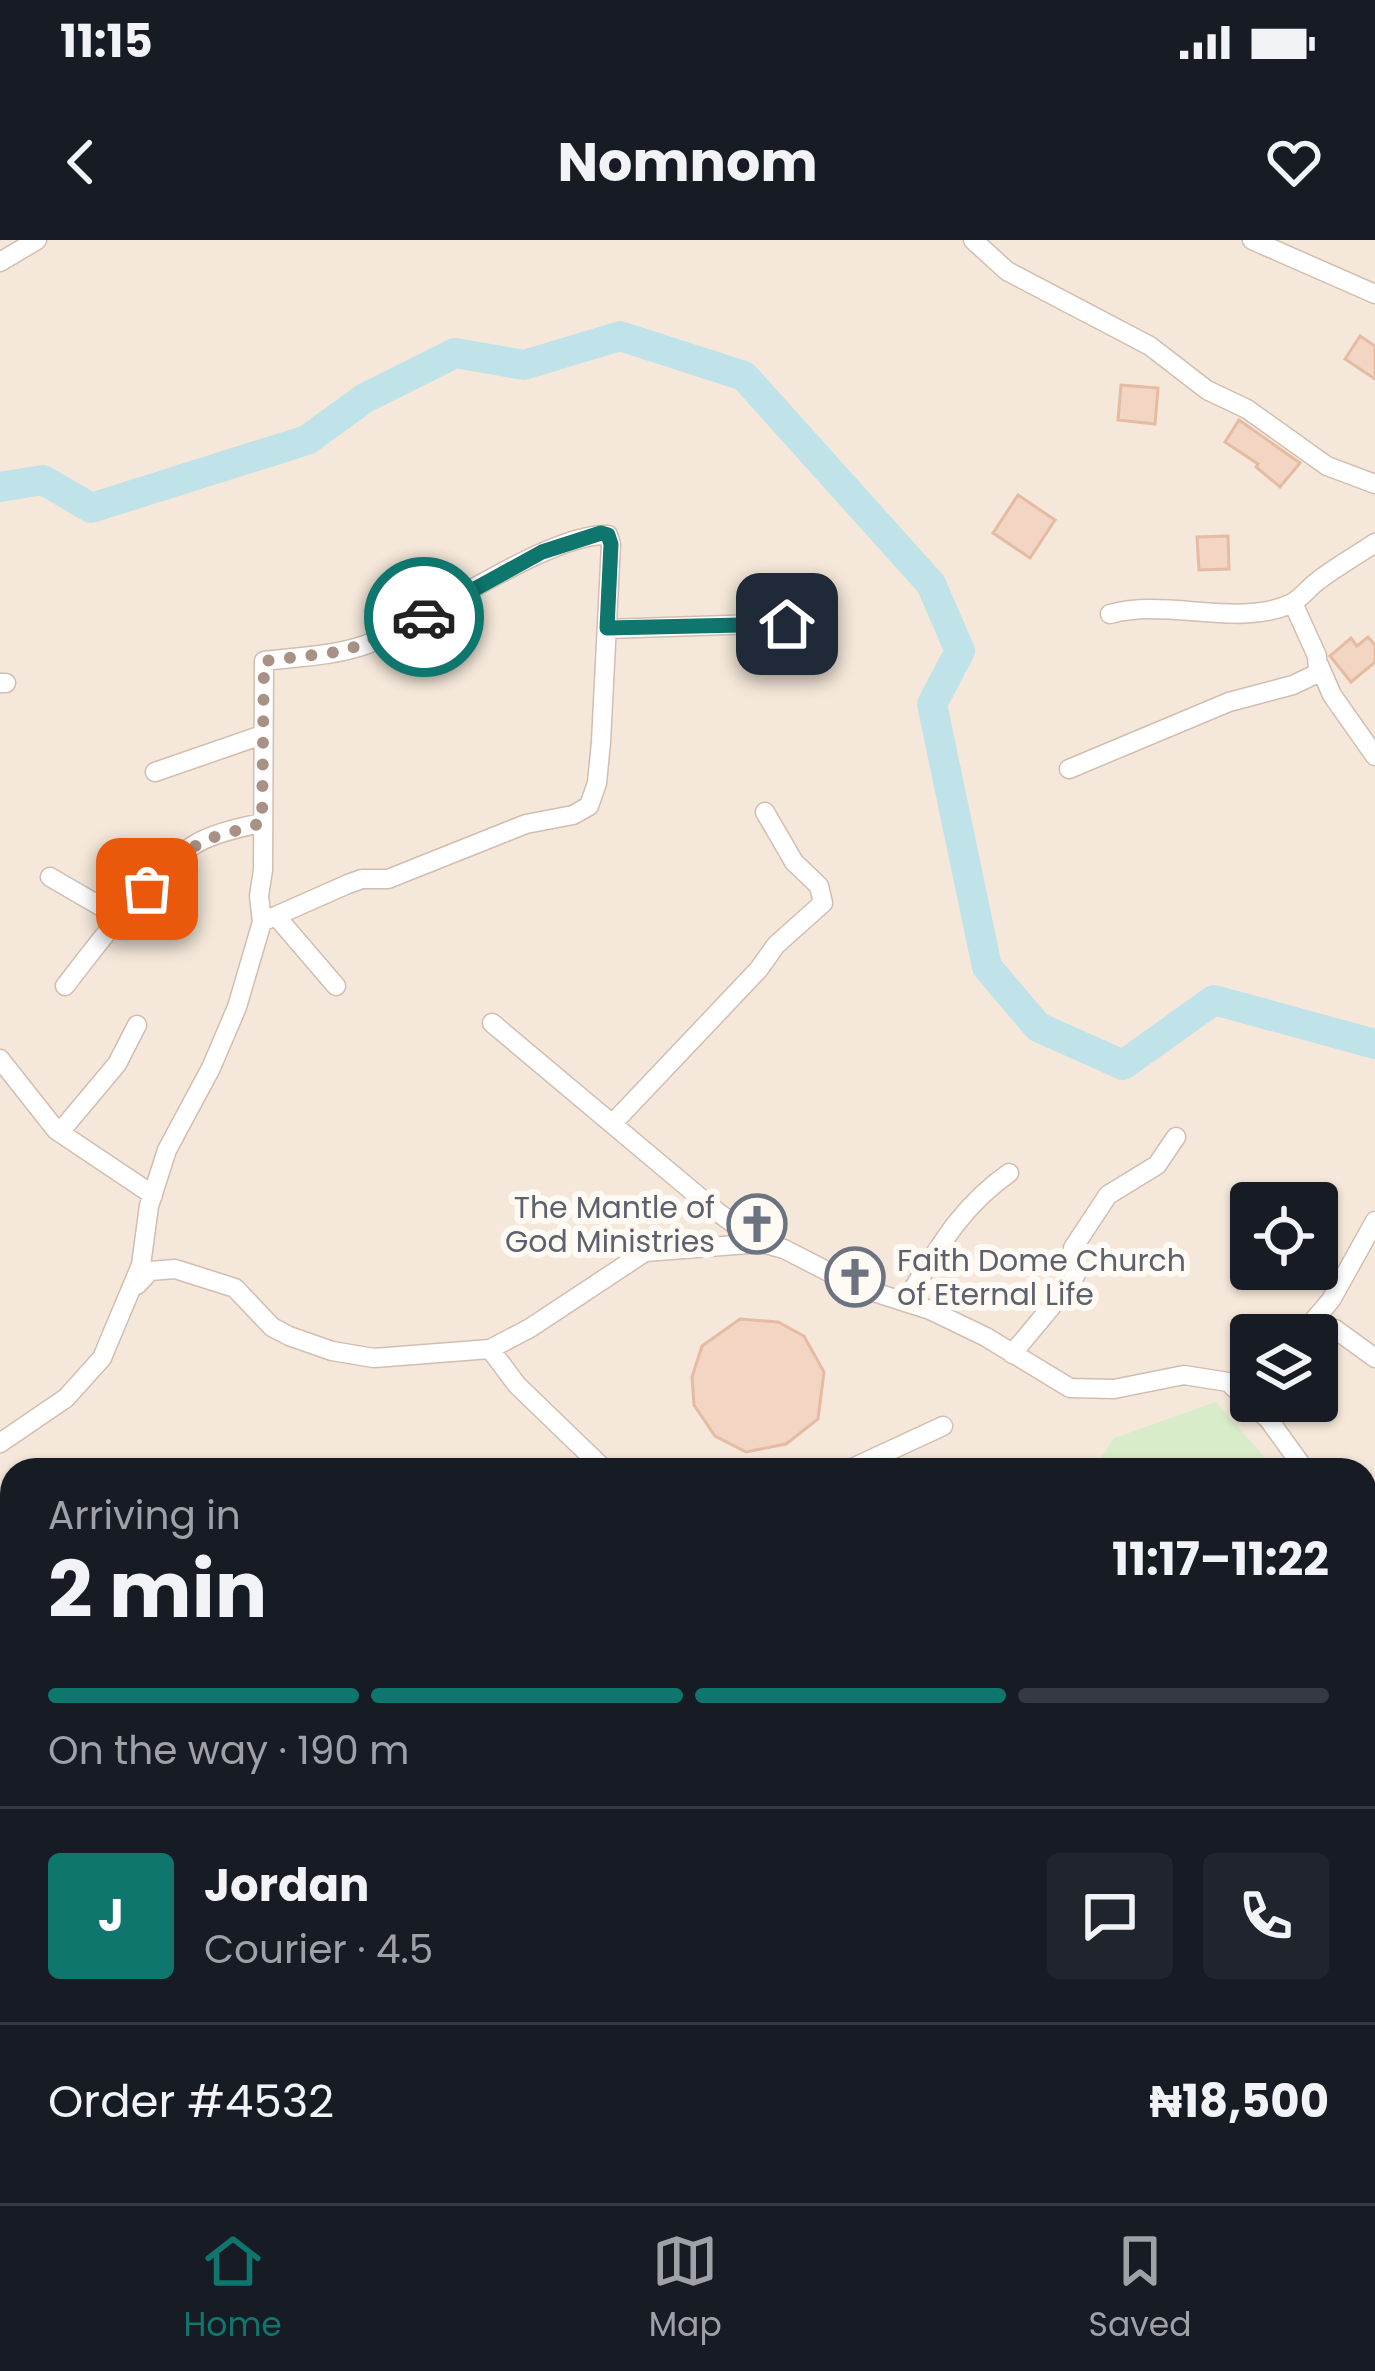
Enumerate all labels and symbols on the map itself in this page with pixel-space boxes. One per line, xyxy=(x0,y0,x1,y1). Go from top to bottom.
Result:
courier xyxy=(364,557,484,677)
pin xyxy=(736,573,838,675)
pin xyxy=(96,838,198,940)
place label: The Mantle of God Ministries xyxy=(505,1186,715,1263)
church icon: The Mantle of God Ministries xyxy=(726,1193,788,1255)
place label: Faith Dome Church of Eternal Life xyxy=(897,1239,1186,1316)
church icon: Faith Dome Church of Eternal Life xyxy=(824,1246,886,1308)

